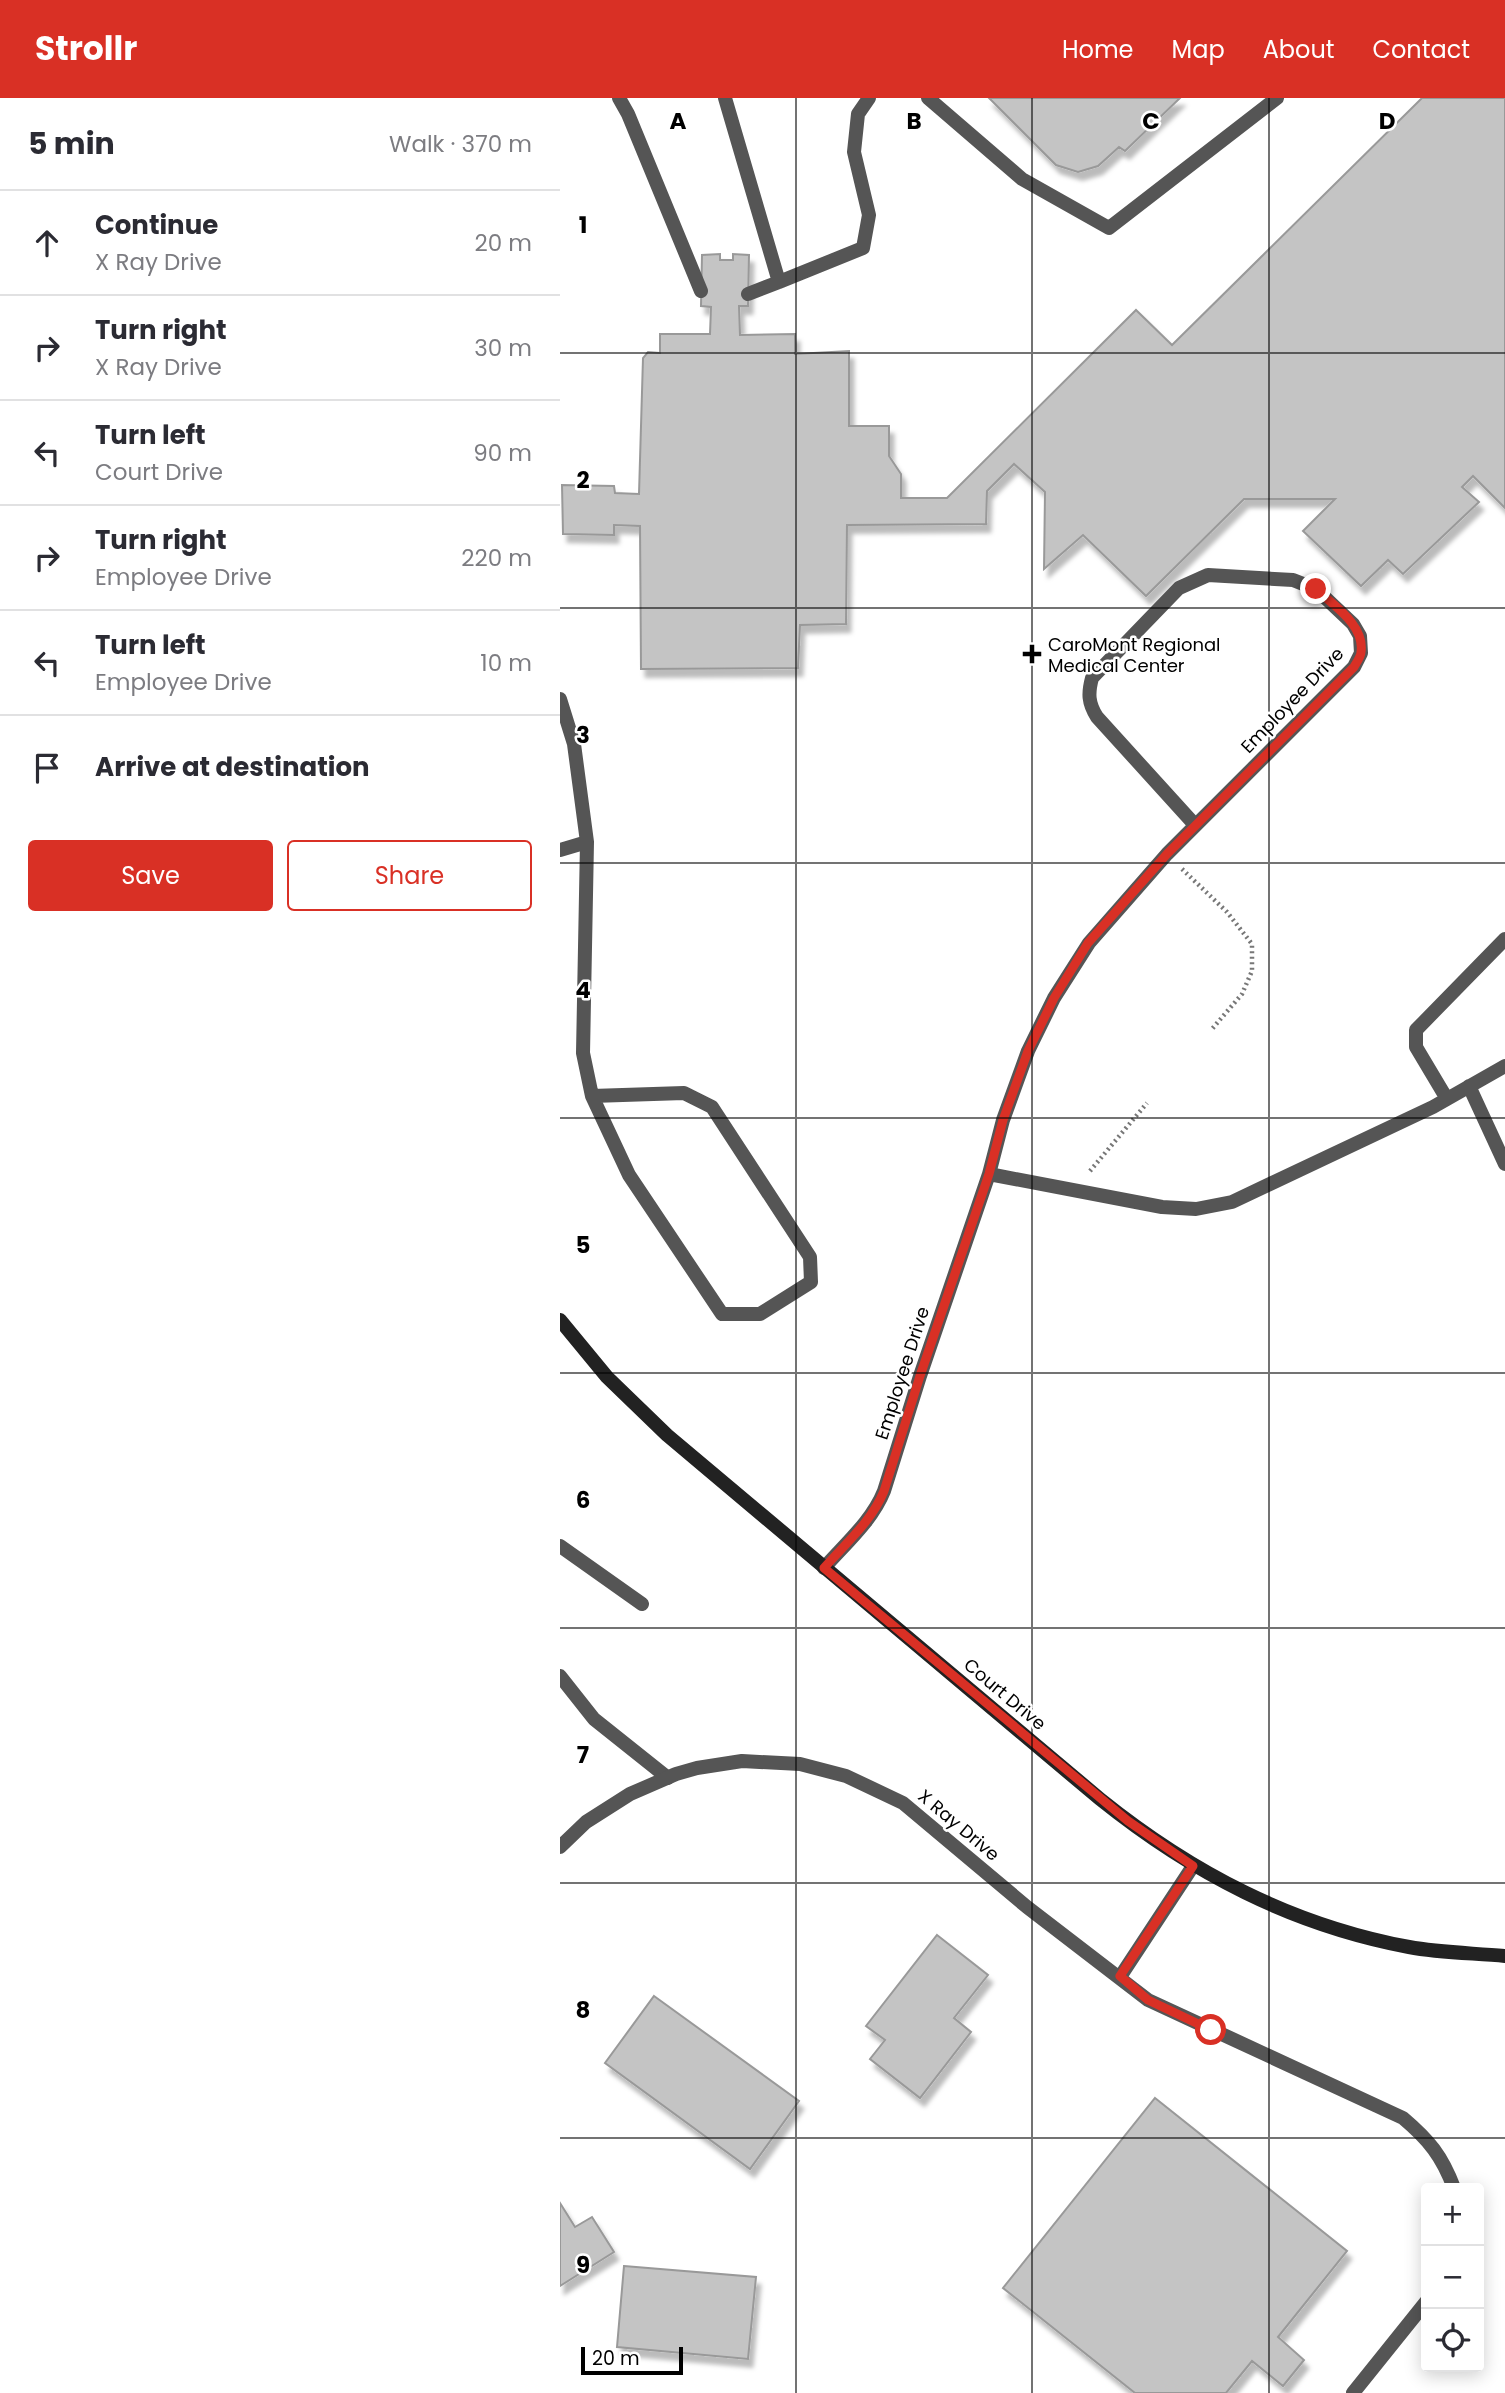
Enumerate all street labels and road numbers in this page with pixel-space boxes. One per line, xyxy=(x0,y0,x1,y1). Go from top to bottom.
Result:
street label: Employee Drive xyxy=(1235,642,1349,758)
street label: Employee Drive xyxy=(869,1303,935,1443)
street label: Court Drive xyxy=(959,1652,1051,1736)
street label: X Ray Drive xyxy=(913,1784,1005,1866)

